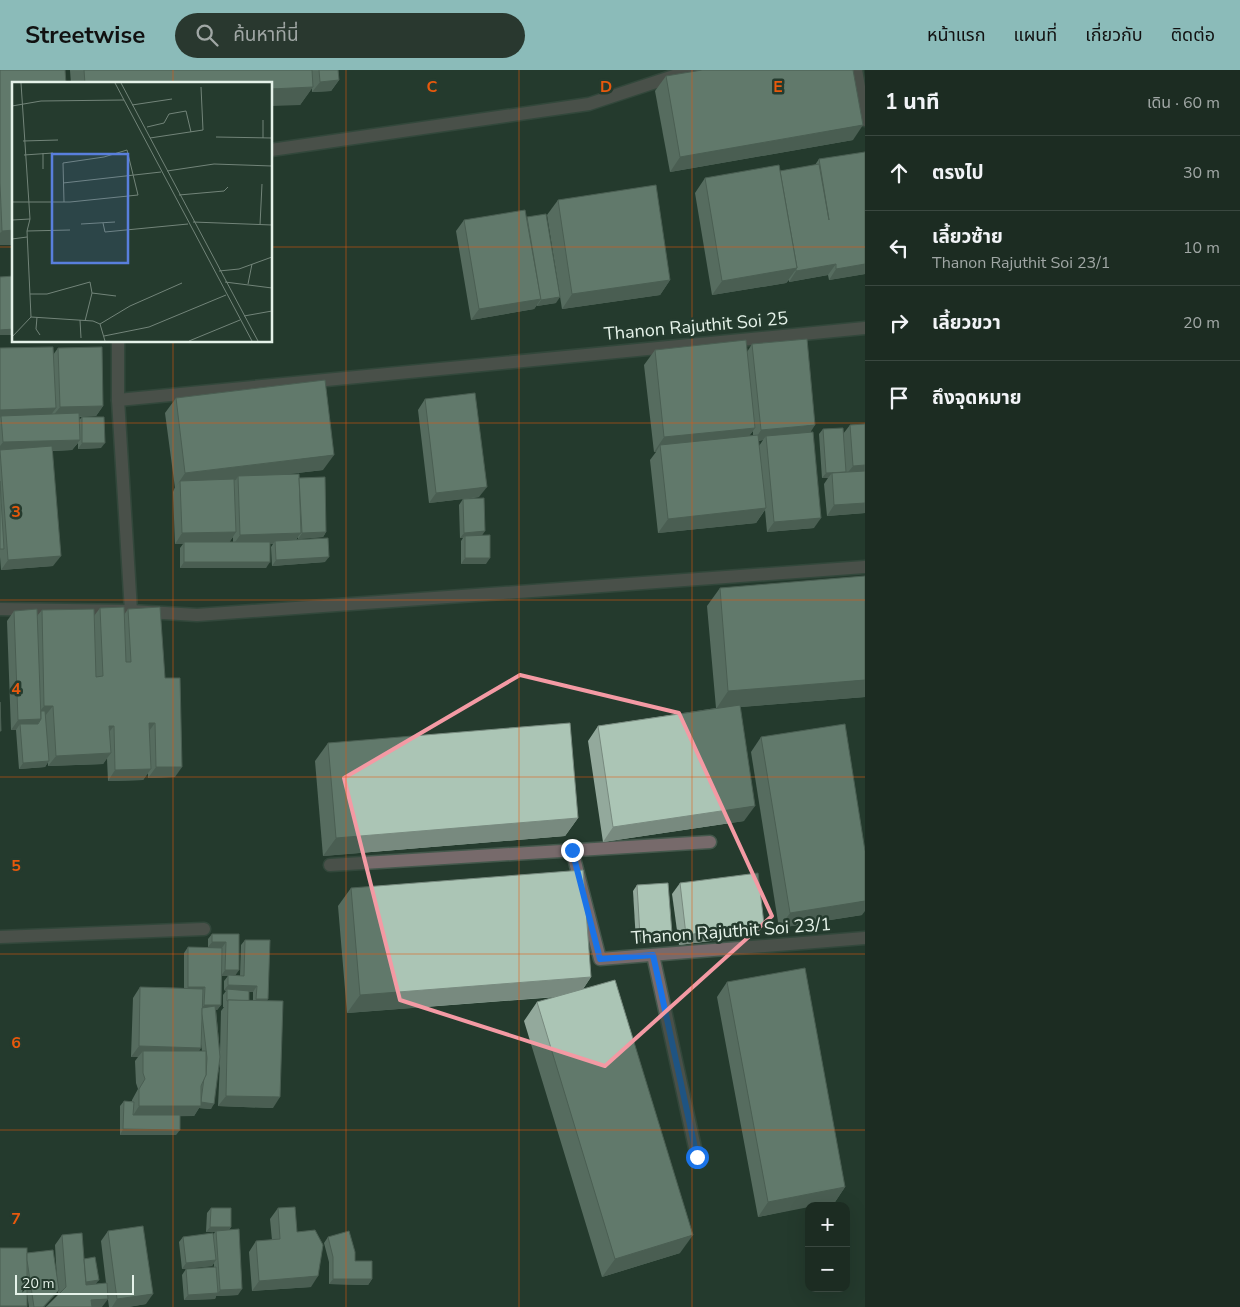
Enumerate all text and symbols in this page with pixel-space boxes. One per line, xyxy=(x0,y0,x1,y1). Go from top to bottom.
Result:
search box xyxy=(175,13,525,58)
text: Streetwise xyxy=(25,19,145,51)
icon: search xyxy=(193,21,221,49)
text: ค้นหาที่นี่ xyxy=(233,22,299,48)
text: หน้าแรก xyxy=(927,23,985,47)
text: แผนที่ xyxy=(1013,23,1057,47)
text: เกี่ยวกับ xyxy=(1085,23,1143,47)
text: ติดต่อ xyxy=(1171,23,1215,47)
text: C xyxy=(427,76,438,98)
text: D xyxy=(600,76,612,98)
text: E xyxy=(773,76,783,98)
inset map xyxy=(12,82,272,342)
text: 1 นาที xyxy=(885,88,940,116)
text: เดิน · 60 m xyxy=(1147,92,1220,114)
icon: ahead xyxy=(885,159,913,187)
text: ตรงไป xyxy=(932,160,984,186)
text: 30 m xyxy=(1183,162,1220,184)
text: เลี้ยวซ้าย xyxy=(932,224,1003,250)
icon: left xyxy=(885,234,913,262)
text: 10 m xyxy=(1183,237,1220,259)
text: Thanon Rajuthit Soi 23/1 xyxy=(932,252,1110,274)
street label: Thanon Rajuthit Soi 25 xyxy=(603,306,789,346)
icon: right xyxy=(885,309,913,337)
text: เลี้ยวขวา xyxy=(932,310,1001,336)
text: 20 m xyxy=(1183,312,1220,334)
icon: arrive xyxy=(885,384,913,412)
text: ถึงจุดหมาย xyxy=(932,385,1022,411)
text: 3 xyxy=(11,501,21,523)
text: 4 xyxy=(11,678,21,700)
route end xyxy=(561,839,584,862)
text: 5 xyxy=(11,855,21,877)
street label: Thanon Rajuthit Soi 23/1 xyxy=(630,912,832,950)
text: 6 xyxy=(11,1032,21,1054)
route start xyxy=(686,1146,709,1169)
map controls xyxy=(805,1202,850,1292)
button: + xyxy=(805,1202,850,1247)
text: 7 xyxy=(11,1208,21,1230)
button: − xyxy=(805,1247,850,1292)
scale bar xyxy=(15,1272,134,1295)
text: 20 m xyxy=(22,1274,54,1293)

